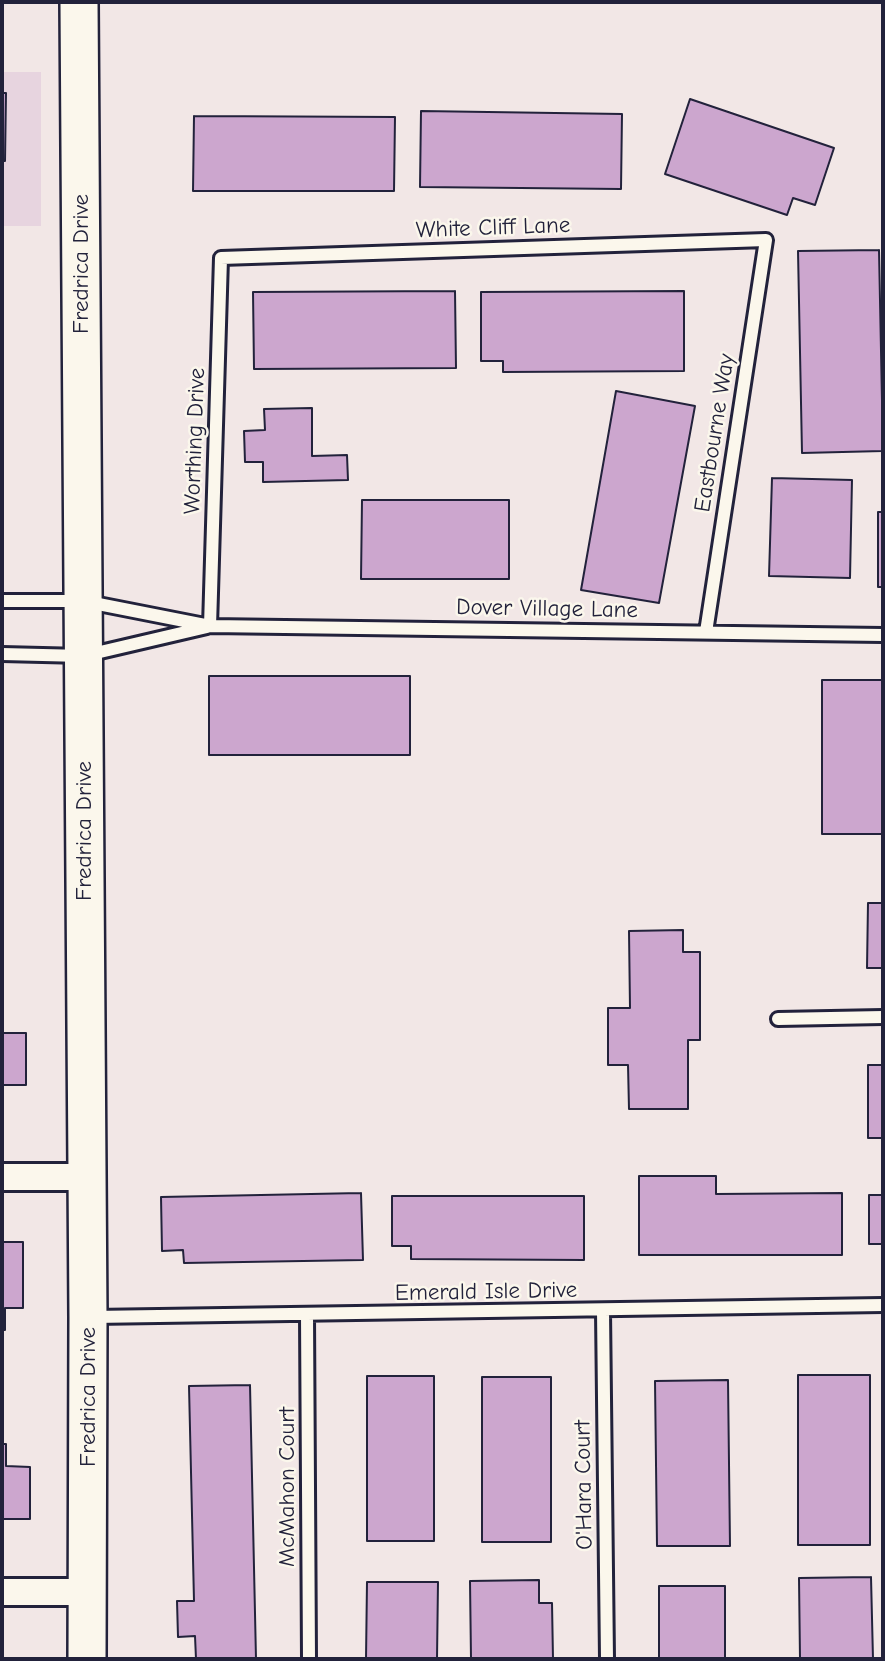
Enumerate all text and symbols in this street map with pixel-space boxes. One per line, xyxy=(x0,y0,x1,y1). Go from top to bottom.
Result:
street label: Fredrica Drive xyxy=(67,194,95,334)
street label: White Cliff Lane xyxy=(415,212,571,244)
street label: Eastbourne Way xyxy=(689,352,741,514)
street label: Worthing Drive xyxy=(179,367,211,515)
street label: Dover Village Lane xyxy=(456,594,638,624)
street label: Fredrica Drive xyxy=(70,761,98,901)
street label: Emerald Isle Drive xyxy=(395,1277,577,1307)
street label: Fredrica Drive xyxy=(74,1327,102,1467)
street label: McMahon Court xyxy=(273,1407,301,1567)
street label: O'Hara Court xyxy=(569,1420,599,1550)

